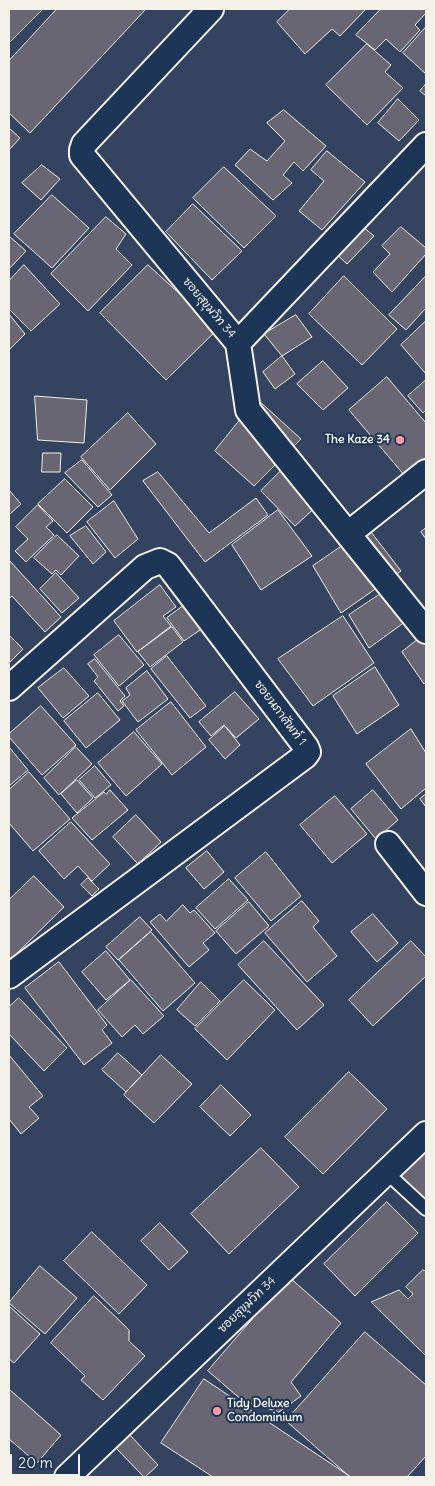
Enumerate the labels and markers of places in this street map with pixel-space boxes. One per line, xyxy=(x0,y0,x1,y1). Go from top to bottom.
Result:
place label: The Kaze 34 xyxy=(325,433,390,447)
marker: The Kaze 34 xyxy=(394,434,406,446)
place label: Tidy Deluxe Condominium xyxy=(227,1397,303,1425)
marker: Tidy Deluxe Condominium xyxy=(211,1405,223,1417)

